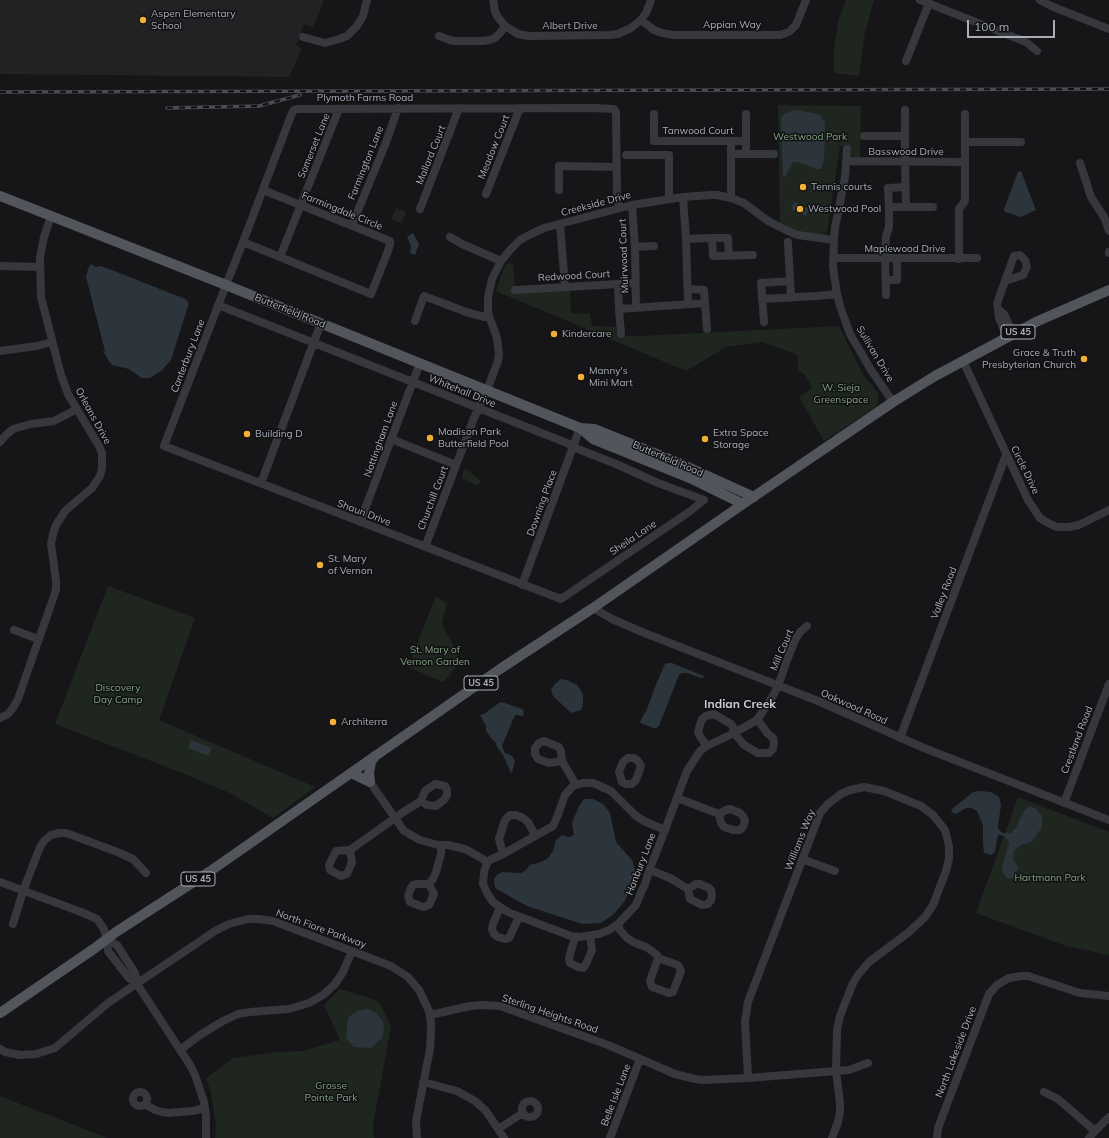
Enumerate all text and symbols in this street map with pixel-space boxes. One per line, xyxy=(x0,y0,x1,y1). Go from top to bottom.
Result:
place label: Aspen Elementary School xyxy=(151,8,236,32)
scale bar xyxy=(969,12,1057,38)
marker: Aspen Elementary School xyxy=(138,15,148,25)
street label: Appian Way xyxy=(703,19,761,31)
text: 100 m xyxy=(974,19,1009,34)
street label: Albert Drive xyxy=(542,20,598,32)
street label: Plymoth Farms Road xyxy=(317,92,413,104)
street label: Somerset Lane xyxy=(296,112,332,180)
street label: Meadow Court xyxy=(476,113,512,181)
street label: Farmington Lane xyxy=(346,124,386,202)
street label: Mallard Court xyxy=(414,124,448,186)
street label: Tanwood Court xyxy=(662,125,734,137)
park label: Westwood Park xyxy=(773,131,847,143)
street label: Basswood Drive xyxy=(868,146,944,158)
place label: Tennis courts xyxy=(811,181,872,193)
marker: Tennis courts xyxy=(798,182,808,192)
street label: Farmingdale Circle xyxy=(300,189,384,233)
street label: Creekside Drive xyxy=(560,189,632,219)
place label: Westwood Pool xyxy=(808,203,881,215)
marker: Westwood Pool xyxy=(795,204,805,214)
street label: Muirwood Court xyxy=(617,218,631,294)
street label: Maplewood Drive xyxy=(864,243,946,255)
street label: Redwood Court xyxy=(538,268,610,284)
street label: Butterfield Road xyxy=(253,291,327,331)
street label: Canterbury Lane xyxy=(169,318,207,394)
street label: Sullivan Drive xyxy=(854,324,896,384)
road number: US 45 xyxy=(1001,325,1035,339)
place label: Kindercare xyxy=(562,328,612,340)
marker: Kindercare xyxy=(549,329,559,339)
place label: Grace & Truth Presbyterian Church xyxy=(982,347,1076,370)
marker: Grace & Truth Presbyterian Church xyxy=(1079,354,1089,364)
place label: Manny's Mini Mart xyxy=(589,365,633,388)
street label: Whitehall Drive xyxy=(427,372,497,410)
marker: Manny's Mini Mart xyxy=(576,372,586,382)
park label: W. Sieja Greenspace xyxy=(814,382,868,406)
street label: Orleans Drive xyxy=(73,386,113,446)
street label: Nottingham Lane xyxy=(362,399,400,479)
place label: Madison Park Butterfield Pool xyxy=(438,426,509,450)
place label: Extra Space Storage xyxy=(713,427,768,450)
place label: Building D xyxy=(255,428,303,440)
marker: Building D xyxy=(242,429,252,439)
marker: Madison Park Butterfield Pool xyxy=(425,433,435,443)
marker: Extra Space Storage xyxy=(700,434,710,444)
street label: Butterfield Road xyxy=(631,439,705,479)
street label: Circle Drive xyxy=(1008,444,1042,496)
street label: Churchill Court xyxy=(415,464,451,532)
street label: Downing Place xyxy=(524,468,560,538)
street label: Shaun Drive xyxy=(335,497,393,529)
street label: Sheila Lane xyxy=(607,518,659,558)
place label: St. Mary of Vernon xyxy=(328,553,373,576)
marker: St. Mary of Vernon xyxy=(315,560,325,570)
street label: Valley Road xyxy=(929,565,959,621)
street label: Mill Court xyxy=(768,628,796,672)
park label: St. Mary of Vernon Garden xyxy=(400,644,470,668)
road number: US 45 xyxy=(464,676,498,690)
park label: Discovery Day Camp xyxy=(94,682,142,706)
street label: Oakwood Road xyxy=(819,687,889,727)
district label: Indian Creek xyxy=(704,697,776,711)
street label: Crestland Road xyxy=(1059,704,1095,776)
place label: Architerra xyxy=(341,716,387,728)
marker: Architerra xyxy=(328,717,338,727)
street label: Williams Way xyxy=(782,808,818,872)
street label: Hanbury Lane xyxy=(624,831,658,897)
road number: US 45 xyxy=(181,872,215,886)
park label: Hartmann Park xyxy=(1014,872,1086,884)
street label: North Fiore Parkway xyxy=(274,907,368,951)
street label: Sterling Heights Road xyxy=(500,992,600,1036)
street label: North Lakeside Drive xyxy=(933,1005,979,1099)
street label: Belle Isle Lane xyxy=(599,1062,633,1128)
park label: Grosse Pointe Park xyxy=(305,1080,357,1104)

